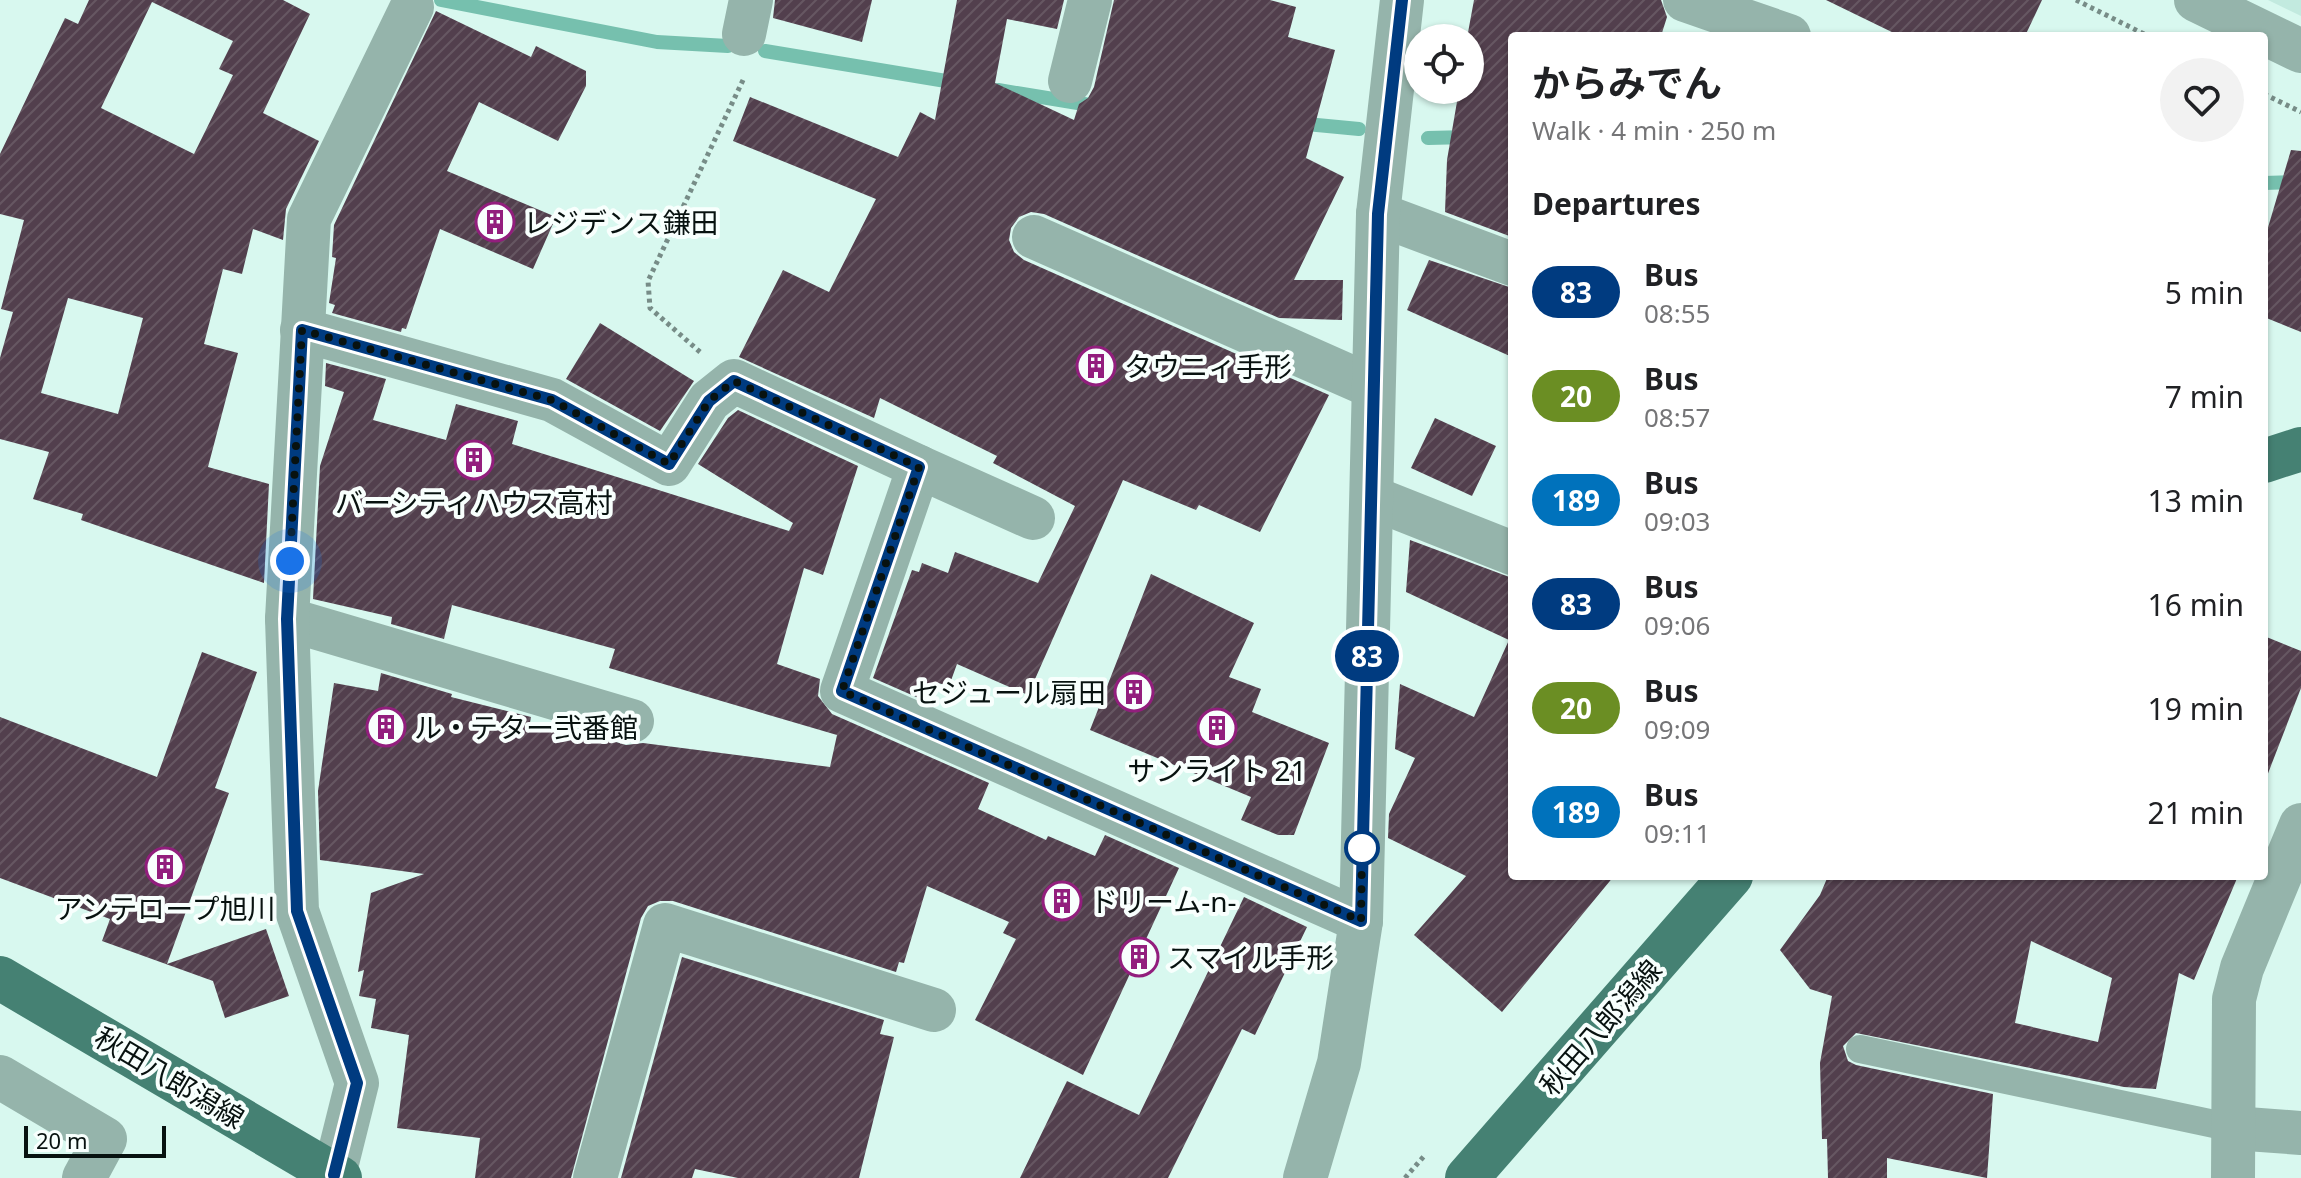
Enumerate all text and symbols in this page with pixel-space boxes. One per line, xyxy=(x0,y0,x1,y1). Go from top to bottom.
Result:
map controls xyxy=(1404,24,1484,104)
button: locate xyxy=(1404,24,1484,104)
text: からみでん xyxy=(1532,56,1722,108)
button: heart xyxy=(2160,58,2244,142)
text: Walk · 4 min · 250 m xyxy=(1532,112,1776,148)
text: Departures xyxy=(1532,183,1701,224)
building icon: レジデンス鎌田 xyxy=(474,201,516,243)
place label: レジデンス鎌田 xyxy=(523,203,718,241)
text: Bus xyxy=(1644,254,1699,295)
text: 5 min xyxy=(2165,272,2244,313)
text: 83 xyxy=(1560,273,1592,311)
text: 08:55 xyxy=(1644,295,1710,331)
building icon: タウニィ手形 xyxy=(1075,345,1117,387)
place label: タウニィ手形 xyxy=(1124,347,1292,385)
text: Bus xyxy=(1644,358,1699,399)
text: 7 min xyxy=(2165,376,2244,417)
text: 20 xyxy=(1560,377,1592,415)
text: 08:57 xyxy=(1644,399,1710,435)
building icon: バーシティハウス高村 xyxy=(453,439,495,481)
text: Bus xyxy=(1644,462,1699,503)
text: 13 min xyxy=(2148,480,2244,521)
text: 189 xyxy=(1552,481,1600,519)
place label: バーシティハウス高村 xyxy=(335,483,613,521)
text: 09:03 xyxy=(1644,503,1710,539)
your location xyxy=(270,541,310,581)
text: Bus xyxy=(1644,566,1699,607)
text: 16 min xyxy=(2148,584,2244,625)
text: 83 xyxy=(1560,585,1592,623)
text: 09:06 xyxy=(1644,607,1710,643)
line badge: 83 xyxy=(1331,630,1403,682)
text: 83 xyxy=(1351,637,1383,675)
text: Bus xyxy=(1644,670,1699,711)
building icon: セジュール扇田 xyxy=(1113,671,1155,713)
place label: セジュール扇田 xyxy=(912,673,1106,711)
text: 19 min xyxy=(2148,688,2244,729)
text: 20 xyxy=(1560,689,1592,727)
building icon: ル・テター弐番館 xyxy=(365,706,407,748)
building icon: サンライト 21 xyxy=(1196,707,1238,749)
place label: ル・テター弐番館 xyxy=(414,708,638,746)
text: 09:09 xyxy=(1644,711,1710,747)
place label: サンライト 21 xyxy=(1127,751,1307,789)
text: Bus xyxy=(1644,774,1699,815)
text: 21 min xyxy=(2148,792,2244,833)
text: 189 xyxy=(1552,793,1600,831)
text: 09:11 xyxy=(1644,815,1710,851)
unlabelled marker xyxy=(1345,831,1379,865)
building icon: アンテロープ旭川 xyxy=(144,846,186,888)
building icon: ドリーム-n- xyxy=(1041,880,1083,922)
place label: ドリーム-n- xyxy=(1090,882,1237,920)
place label: アンテロープ旭川 xyxy=(54,889,276,927)
building icon: スマイル手形 xyxy=(1118,936,1160,978)
place label: スマイル手形 xyxy=(1167,938,1334,976)
street label: 秋田八郎潟線 xyxy=(1531,951,1669,1103)
street label: 秋田八郎潟線 xyxy=(88,1017,252,1137)
scale bar xyxy=(24,1122,166,1158)
text: 20 m xyxy=(36,1125,87,1155)

